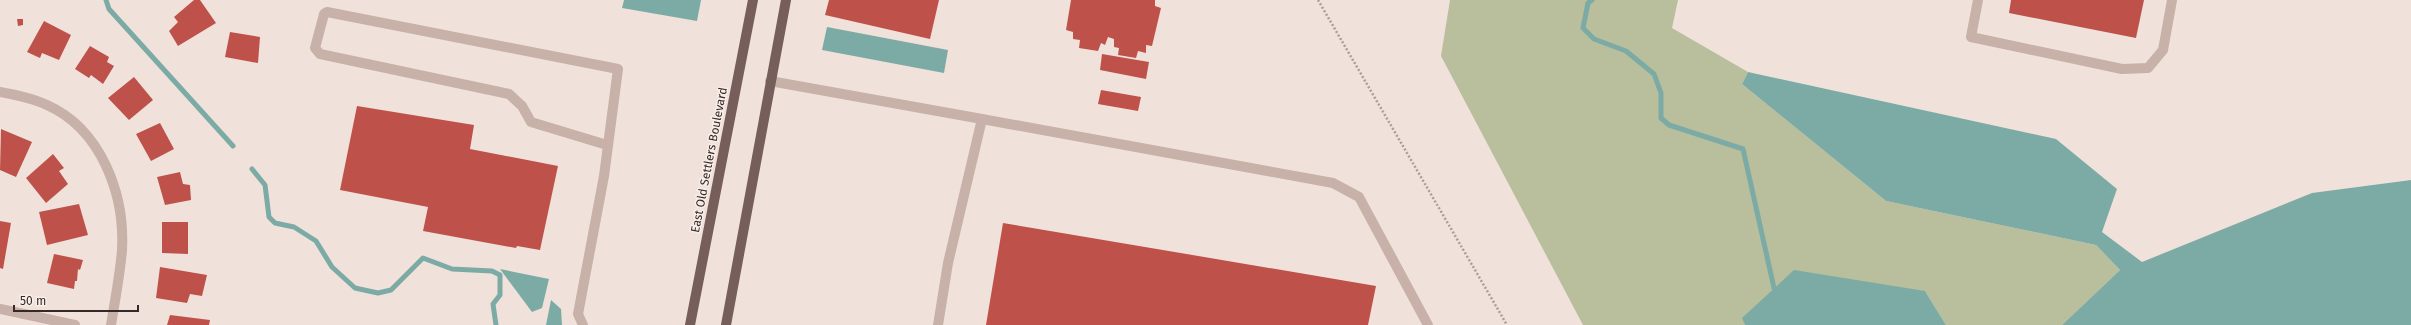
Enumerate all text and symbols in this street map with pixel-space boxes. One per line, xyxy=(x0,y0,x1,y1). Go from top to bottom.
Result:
street label: East Old Settlers Boulevard xyxy=(688,86,730,234)
scale bar xyxy=(14,287,138,313)
text: 50 m xyxy=(20,294,46,308)

